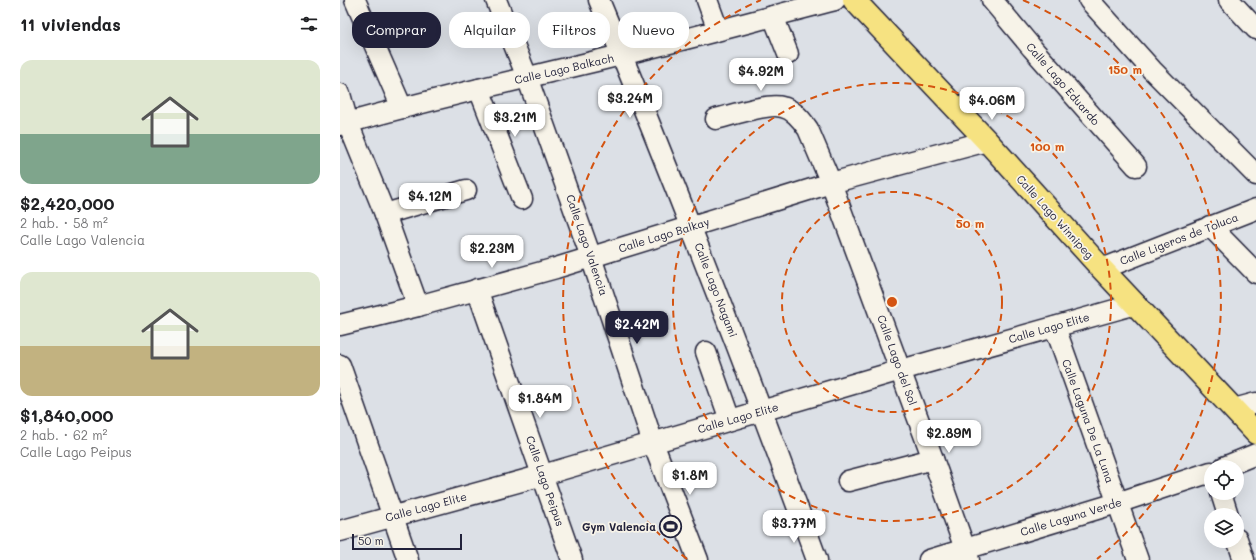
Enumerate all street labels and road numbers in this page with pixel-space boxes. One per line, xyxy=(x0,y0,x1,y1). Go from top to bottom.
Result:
street label: Calle Lago Eduardo xyxy=(1023,39,1104,128)
street label: Calle Lago Balkach xyxy=(513,50,615,87)
street label: Calle Lago Winnipeg xyxy=(1014,171,1097,262)
street label: Calle Lago Valencia xyxy=(563,192,612,297)
street label: Calle Ligeros de Toluca xyxy=(1117,209,1240,268)
street label: Calle Lago Balkay xyxy=(616,213,711,256)
street label: Calle Lago Nagami xyxy=(692,240,741,339)
street label: Calle Lago Elite xyxy=(1007,309,1091,346)
street label: Calle Lago del Sol xyxy=(874,313,921,407)
street label: Calle Laguna De La Luna xyxy=(1059,357,1118,485)
street label: Calle Lago Elite xyxy=(696,399,780,436)
street label: Calle Lago Peipus xyxy=(523,434,568,528)
street label: Calle Lago Elite xyxy=(384,488,468,525)
street label: Calle Laguna Verde xyxy=(1018,494,1124,539)

